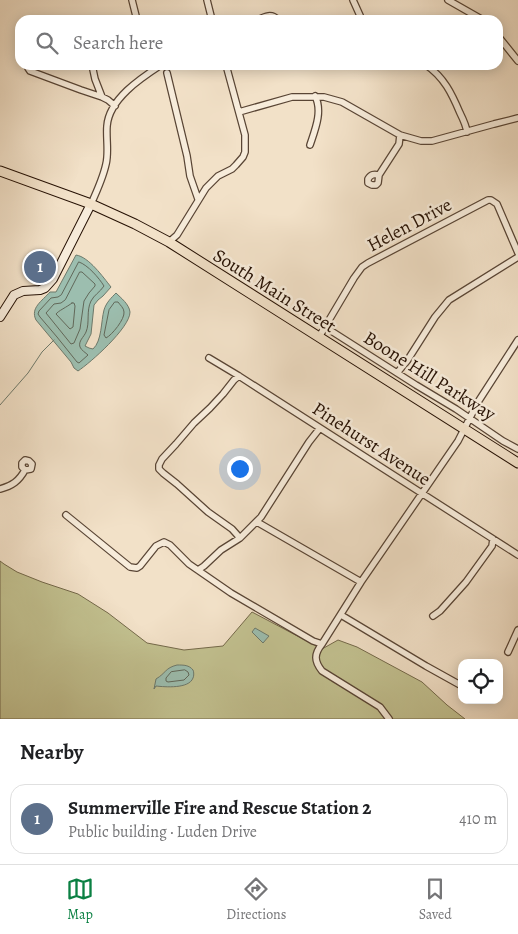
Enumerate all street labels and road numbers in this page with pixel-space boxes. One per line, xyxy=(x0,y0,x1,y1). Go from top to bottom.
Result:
street label: Helen Drive xyxy=(363,192,456,258)
street label: South Main Street xyxy=(208,243,341,339)
street label: Boone Hill Parkway xyxy=(359,325,501,427)
street label: Pinehurst Avenue xyxy=(307,396,436,492)

